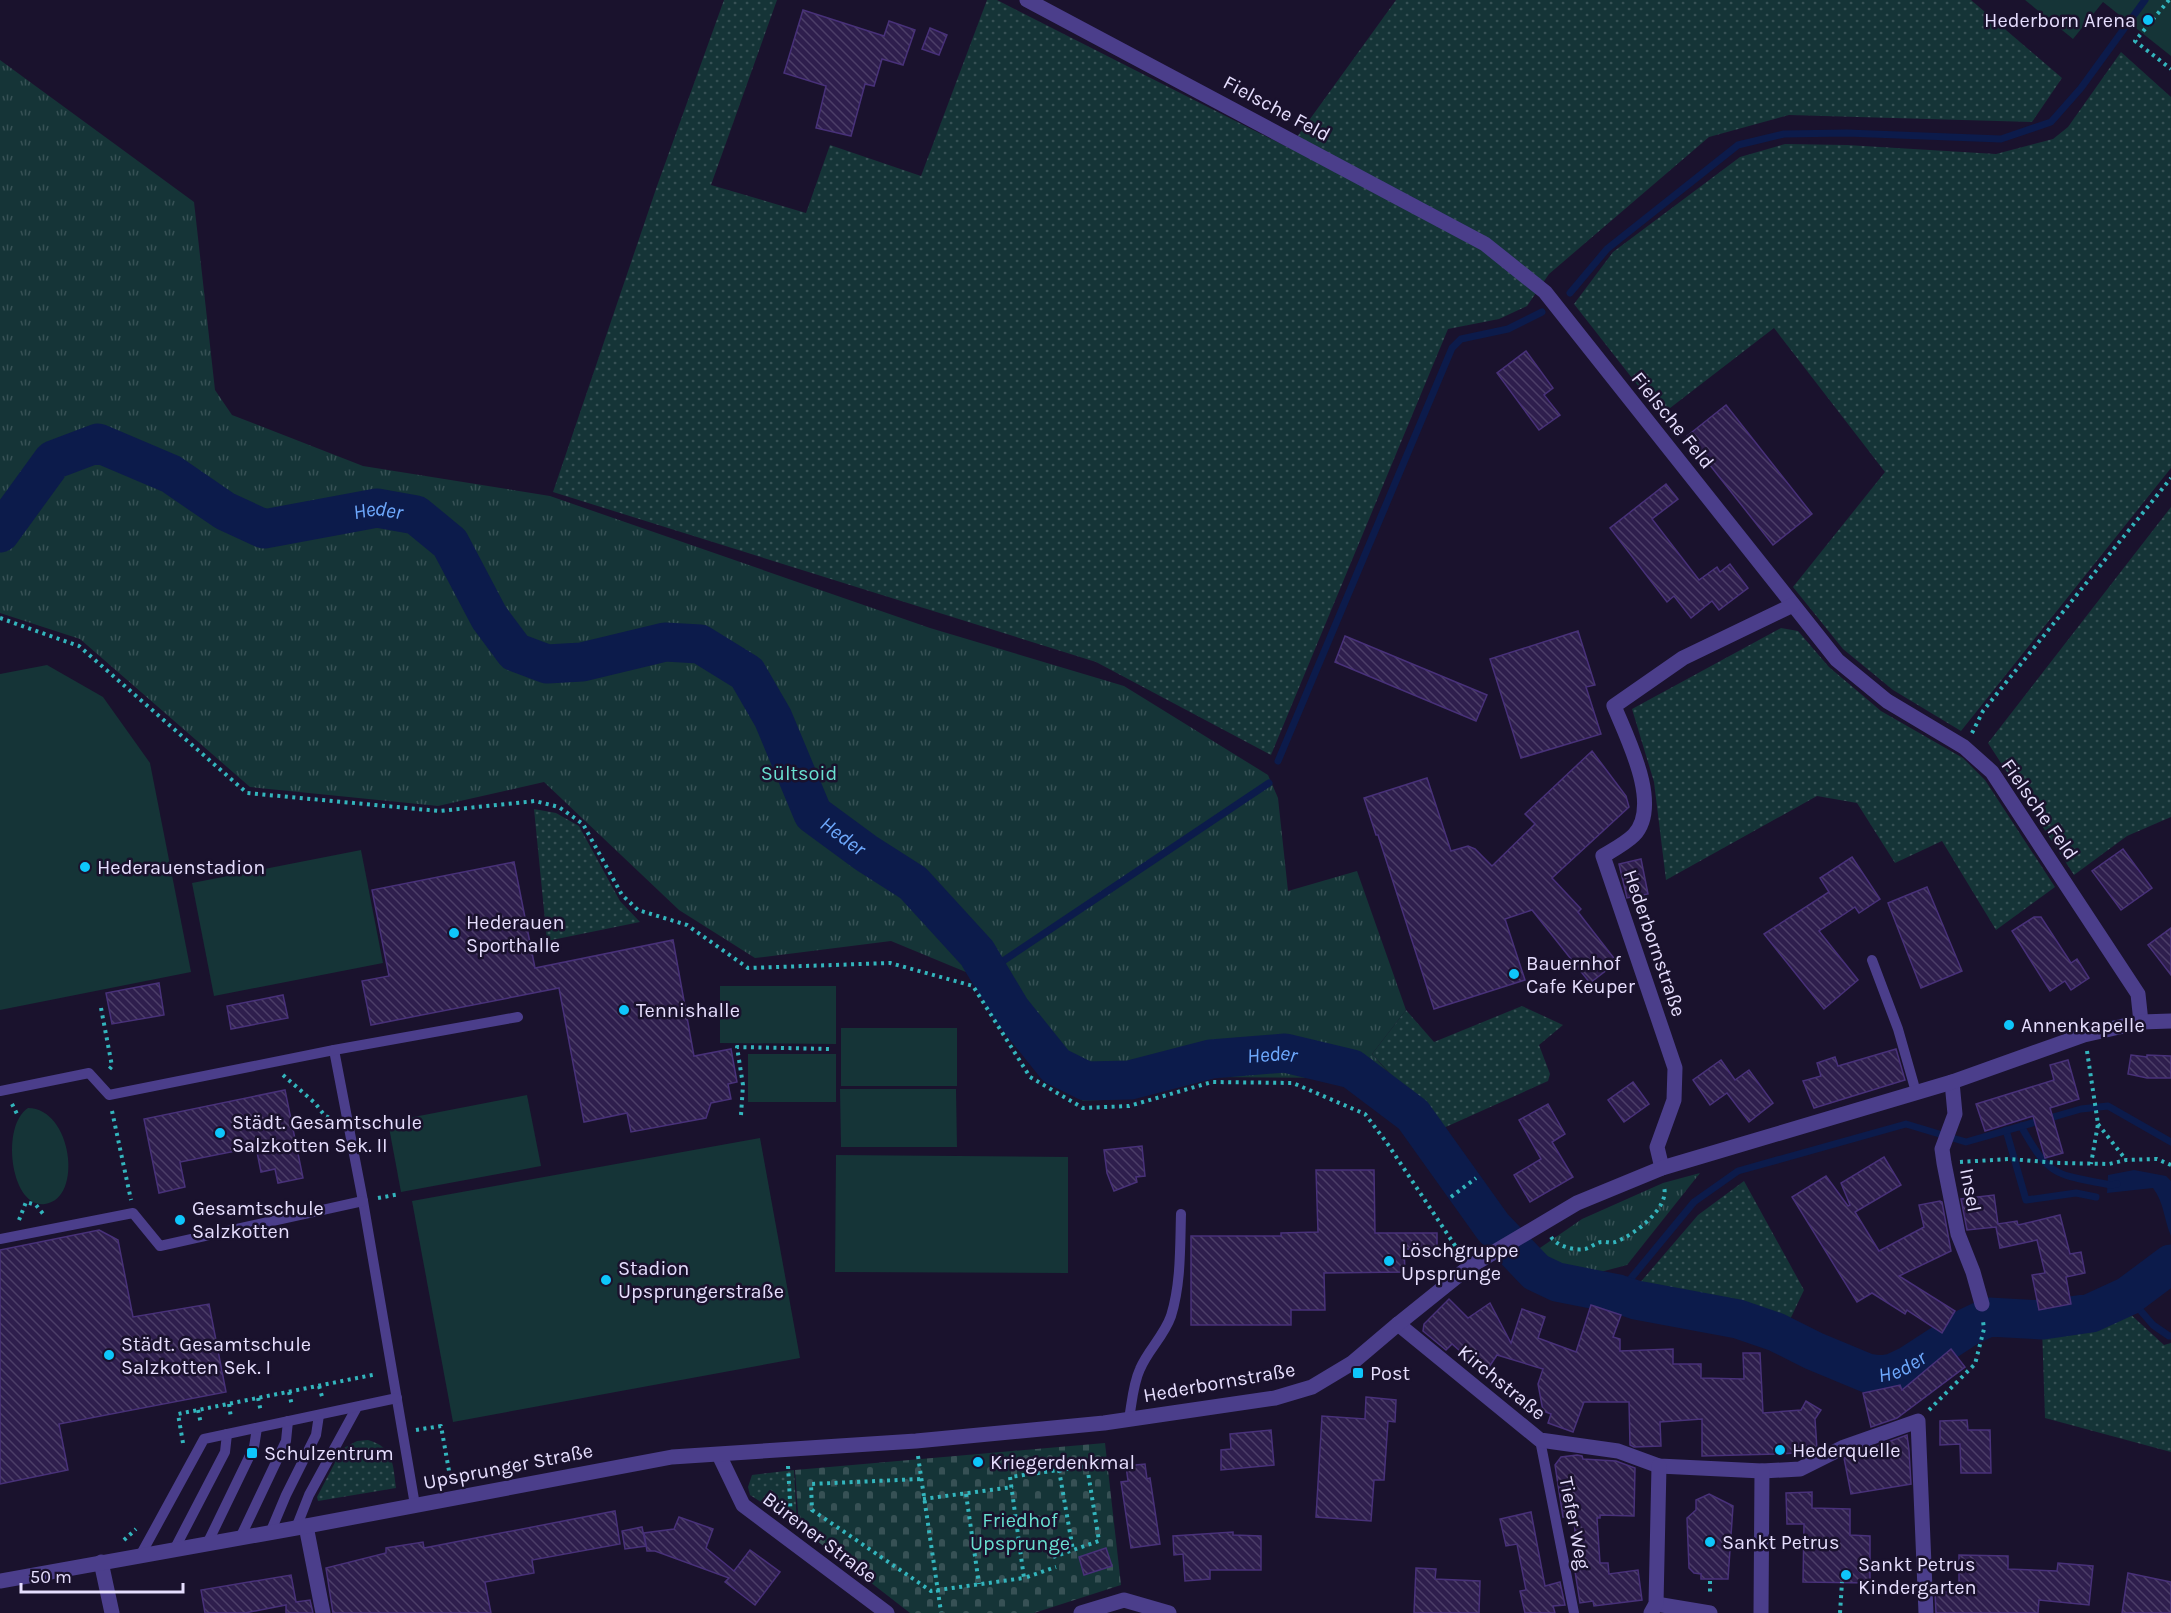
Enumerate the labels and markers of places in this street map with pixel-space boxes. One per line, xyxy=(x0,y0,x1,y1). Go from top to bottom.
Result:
place label: Hederborn Arena xyxy=(1984,9,2136,32)
marker: Hederborn Arena xyxy=(2141,13,2155,27)
place label: Hederauenstadion xyxy=(97,856,265,879)
marker: Hederauenstadion xyxy=(78,860,92,874)
place label: Hederauen Sporthalle xyxy=(466,911,564,957)
marker: Hederauen Sporthalle xyxy=(447,926,461,940)
place label: Bauernhof Cafe Keuper xyxy=(1526,952,1636,998)
marker: Bauernhof Cafe Keuper xyxy=(1507,967,1521,981)
place label: Tennishalle xyxy=(636,999,740,1022)
marker: Tennishalle xyxy=(617,1003,631,1017)
place label: Annenkapelle xyxy=(2021,1014,2145,1037)
marker: Annenkapelle xyxy=(2002,1018,2016,1032)
place label: Städt. Gesamtschule Salzkotten Sek. II xyxy=(232,1111,422,1157)
marker: Städt. Gesamtschule Salzkotten Sek. II xyxy=(213,1126,227,1140)
place label: Gesamtschule Salzkotten xyxy=(192,1197,324,1243)
marker: Gesamtschule Salzkotten xyxy=(173,1213,187,1227)
place label: Löschgruppe Upsprunge xyxy=(1401,1239,1518,1285)
marker: Löschgruppe Upsprunge xyxy=(1382,1254,1396,1268)
place label: Stadion Upsprungerstraße xyxy=(618,1257,784,1303)
marker: Stadion Upsprungerstraße xyxy=(599,1273,613,1287)
place label: Städt. Gesamtschule Salzkotten Sek. I xyxy=(121,1333,311,1379)
marker: Städt. Gesamtschule Salzkotten Sek. I xyxy=(102,1348,116,1362)
place label: Post xyxy=(1370,1362,1411,1385)
marker: Post xyxy=(1351,1366,1365,1380)
place label: Hederquelle xyxy=(1792,1439,1901,1462)
place label: Schulzentrum xyxy=(264,1442,394,1465)
marker: Hederquelle xyxy=(1773,1443,1787,1457)
marker: Schulzentrum xyxy=(245,1446,259,1460)
place label: Kriegerdenkmal xyxy=(990,1451,1135,1474)
marker: Kriegerdenkmal xyxy=(971,1455,985,1469)
place label: Sankt Petrus xyxy=(1722,1531,1839,1554)
marker: Sankt Petrus xyxy=(1703,1535,1717,1549)
place label: Sankt Petrus Kindergarten xyxy=(1858,1553,1977,1599)
marker: Sankt Petrus Kindergarten xyxy=(1839,1568,1853,1582)

